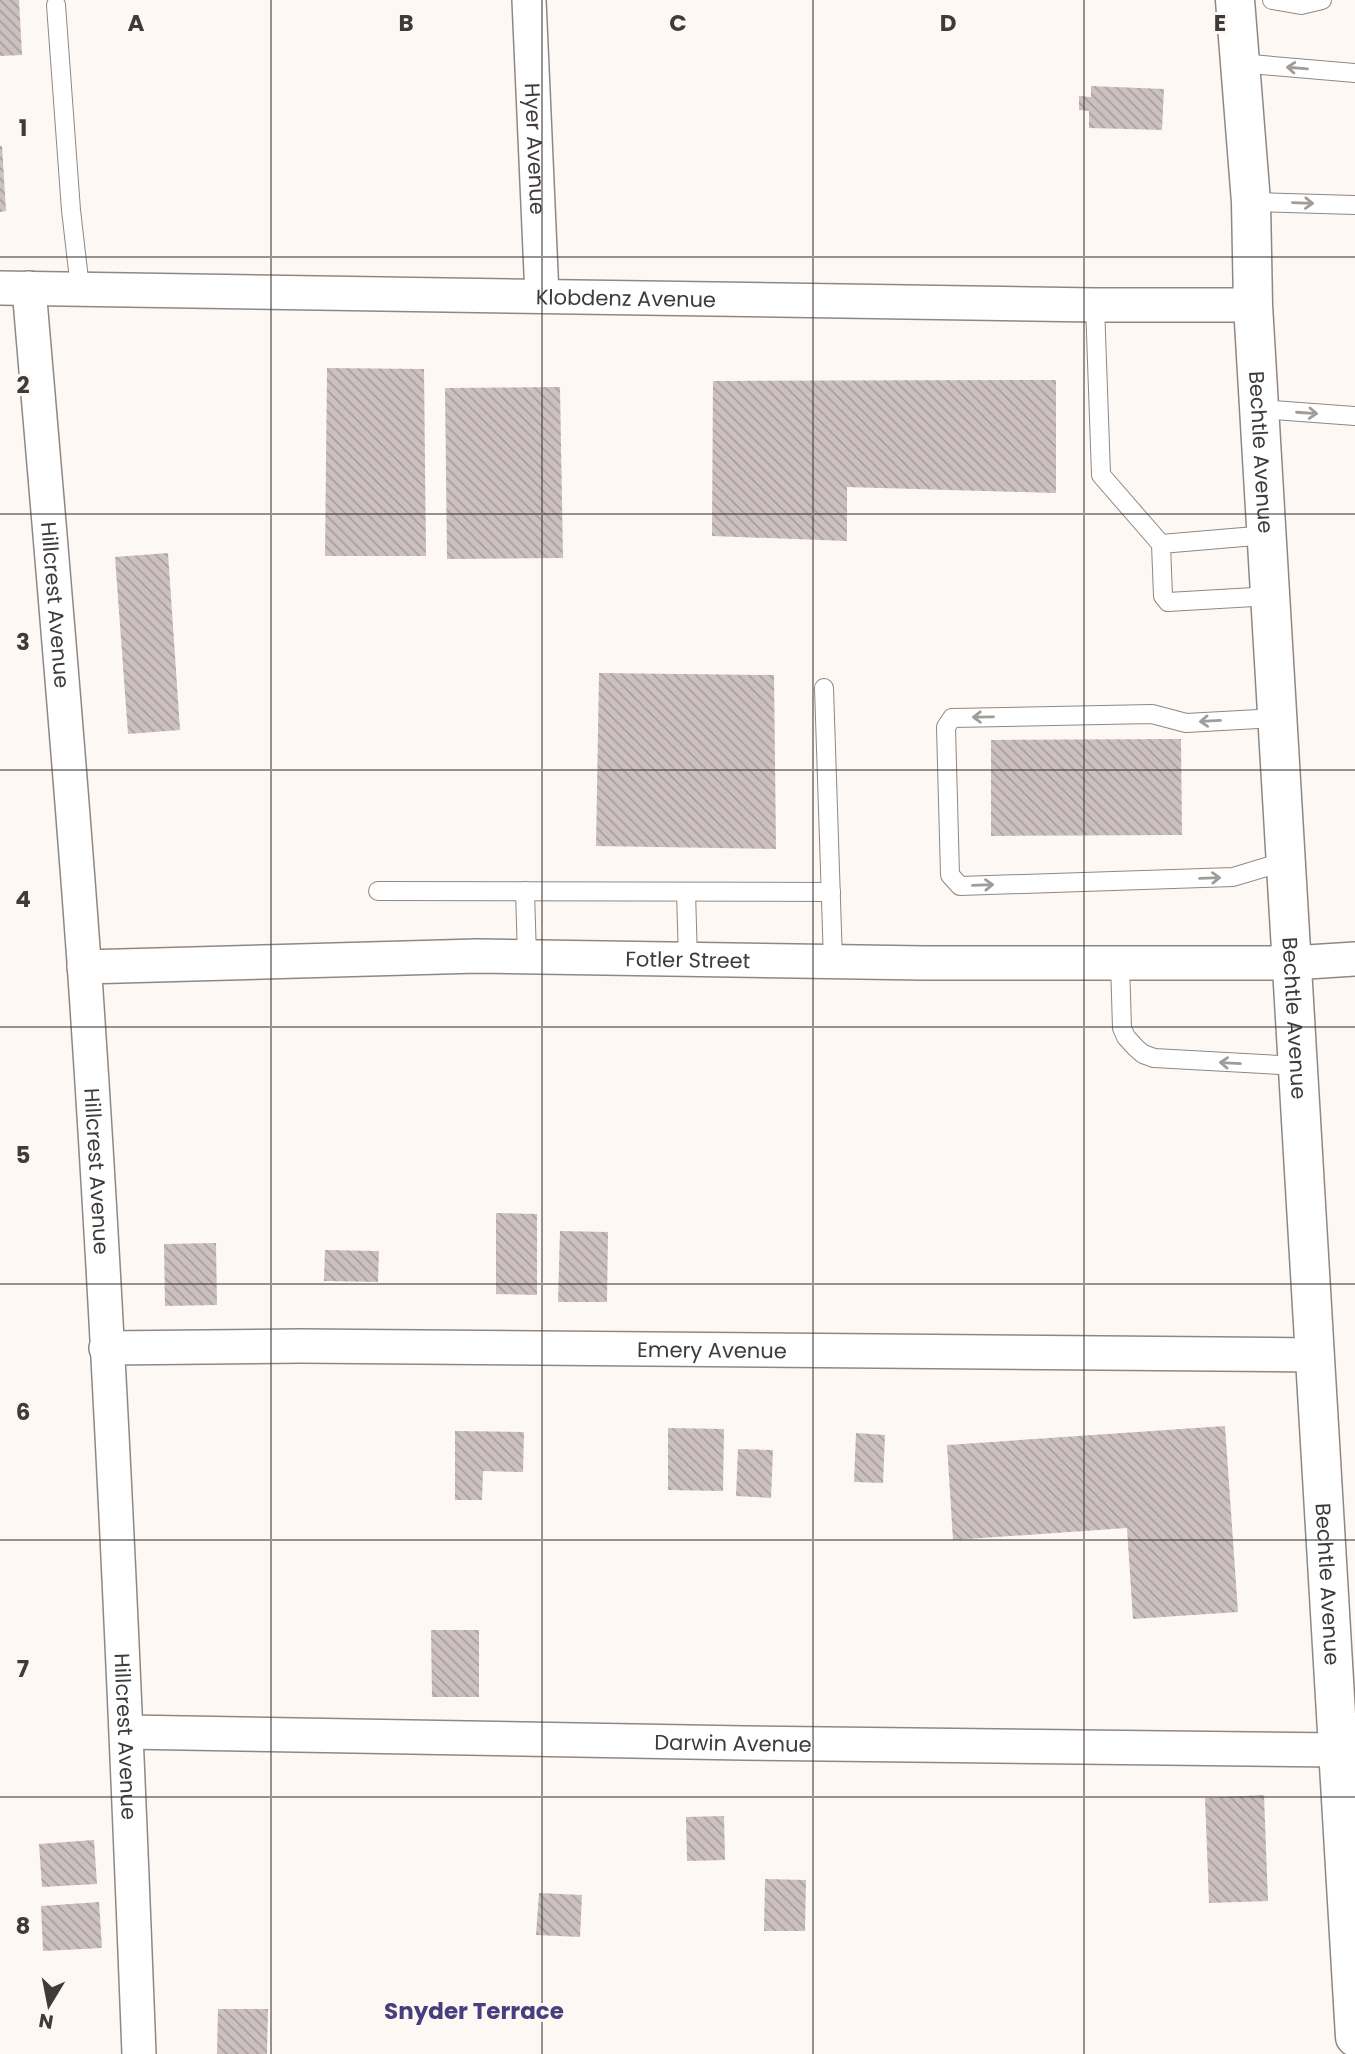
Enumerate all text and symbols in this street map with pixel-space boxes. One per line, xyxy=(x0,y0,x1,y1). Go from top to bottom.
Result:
text: A xyxy=(128,7,145,39)
text: B xyxy=(398,7,414,39)
text: C xyxy=(669,7,687,39)
text: D xyxy=(940,7,956,39)
text: E xyxy=(1214,7,1226,39)
one-way arrow xyxy=(1286,61,1309,74)
street label: Hyer Avenue xyxy=(518,82,553,215)
text: 1 xyxy=(19,112,27,144)
one-way arrow xyxy=(1291,197,1314,210)
street label: Klobdenz Avenue xyxy=(536,282,716,314)
text: 2 xyxy=(16,369,30,401)
street label: Bechtle Avenue xyxy=(1242,370,1281,534)
one-way arrow xyxy=(1295,406,1318,419)
street label: Hillcrest Avenue xyxy=(34,521,77,689)
text: 3 xyxy=(16,626,30,658)
one-way arrow xyxy=(972,710,995,724)
one-way arrow xyxy=(1199,715,1222,728)
one-way arrow xyxy=(1199,871,1222,884)
one-way arrow xyxy=(971,878,994,891)
text: 4 xyxy=(15,883,31,915)
street label: Bechtle Avenue xyxy=(1276,936,1314,1100)
street label: Fotler Street xyxy=(625,944,750,975)
one-way arrow xyxy=(1219,1056,1242,1069)
street label: Hillcrest Avenue xyxy=(78,1087,117,1255)
text: 5 xyxy=(16,1139,30,1171)
street label: Emery Avenue xyxy=(637,1334,787,1365)
text: 6 xyxy=(16,1396,30,1428)
street label: Bechtle Avenue xyxy=(1309,1502,1348,1666)
text: 7 xyxy=(17,1653,29,1685)
street label: Hillcrest Avenue xyxy=(108,1653,144,1821)
street label: Darwin Avenue xyxy=(654,1727,812,1758)
text: 8 xyxy=(16,1910,30,1942)
north arrow xyxy=(14,1970,84,2040)
district label: Snyder Terrace xyxy=(384,1995,564,2027)
text: N xyxy=(37,2007,56,2036)

